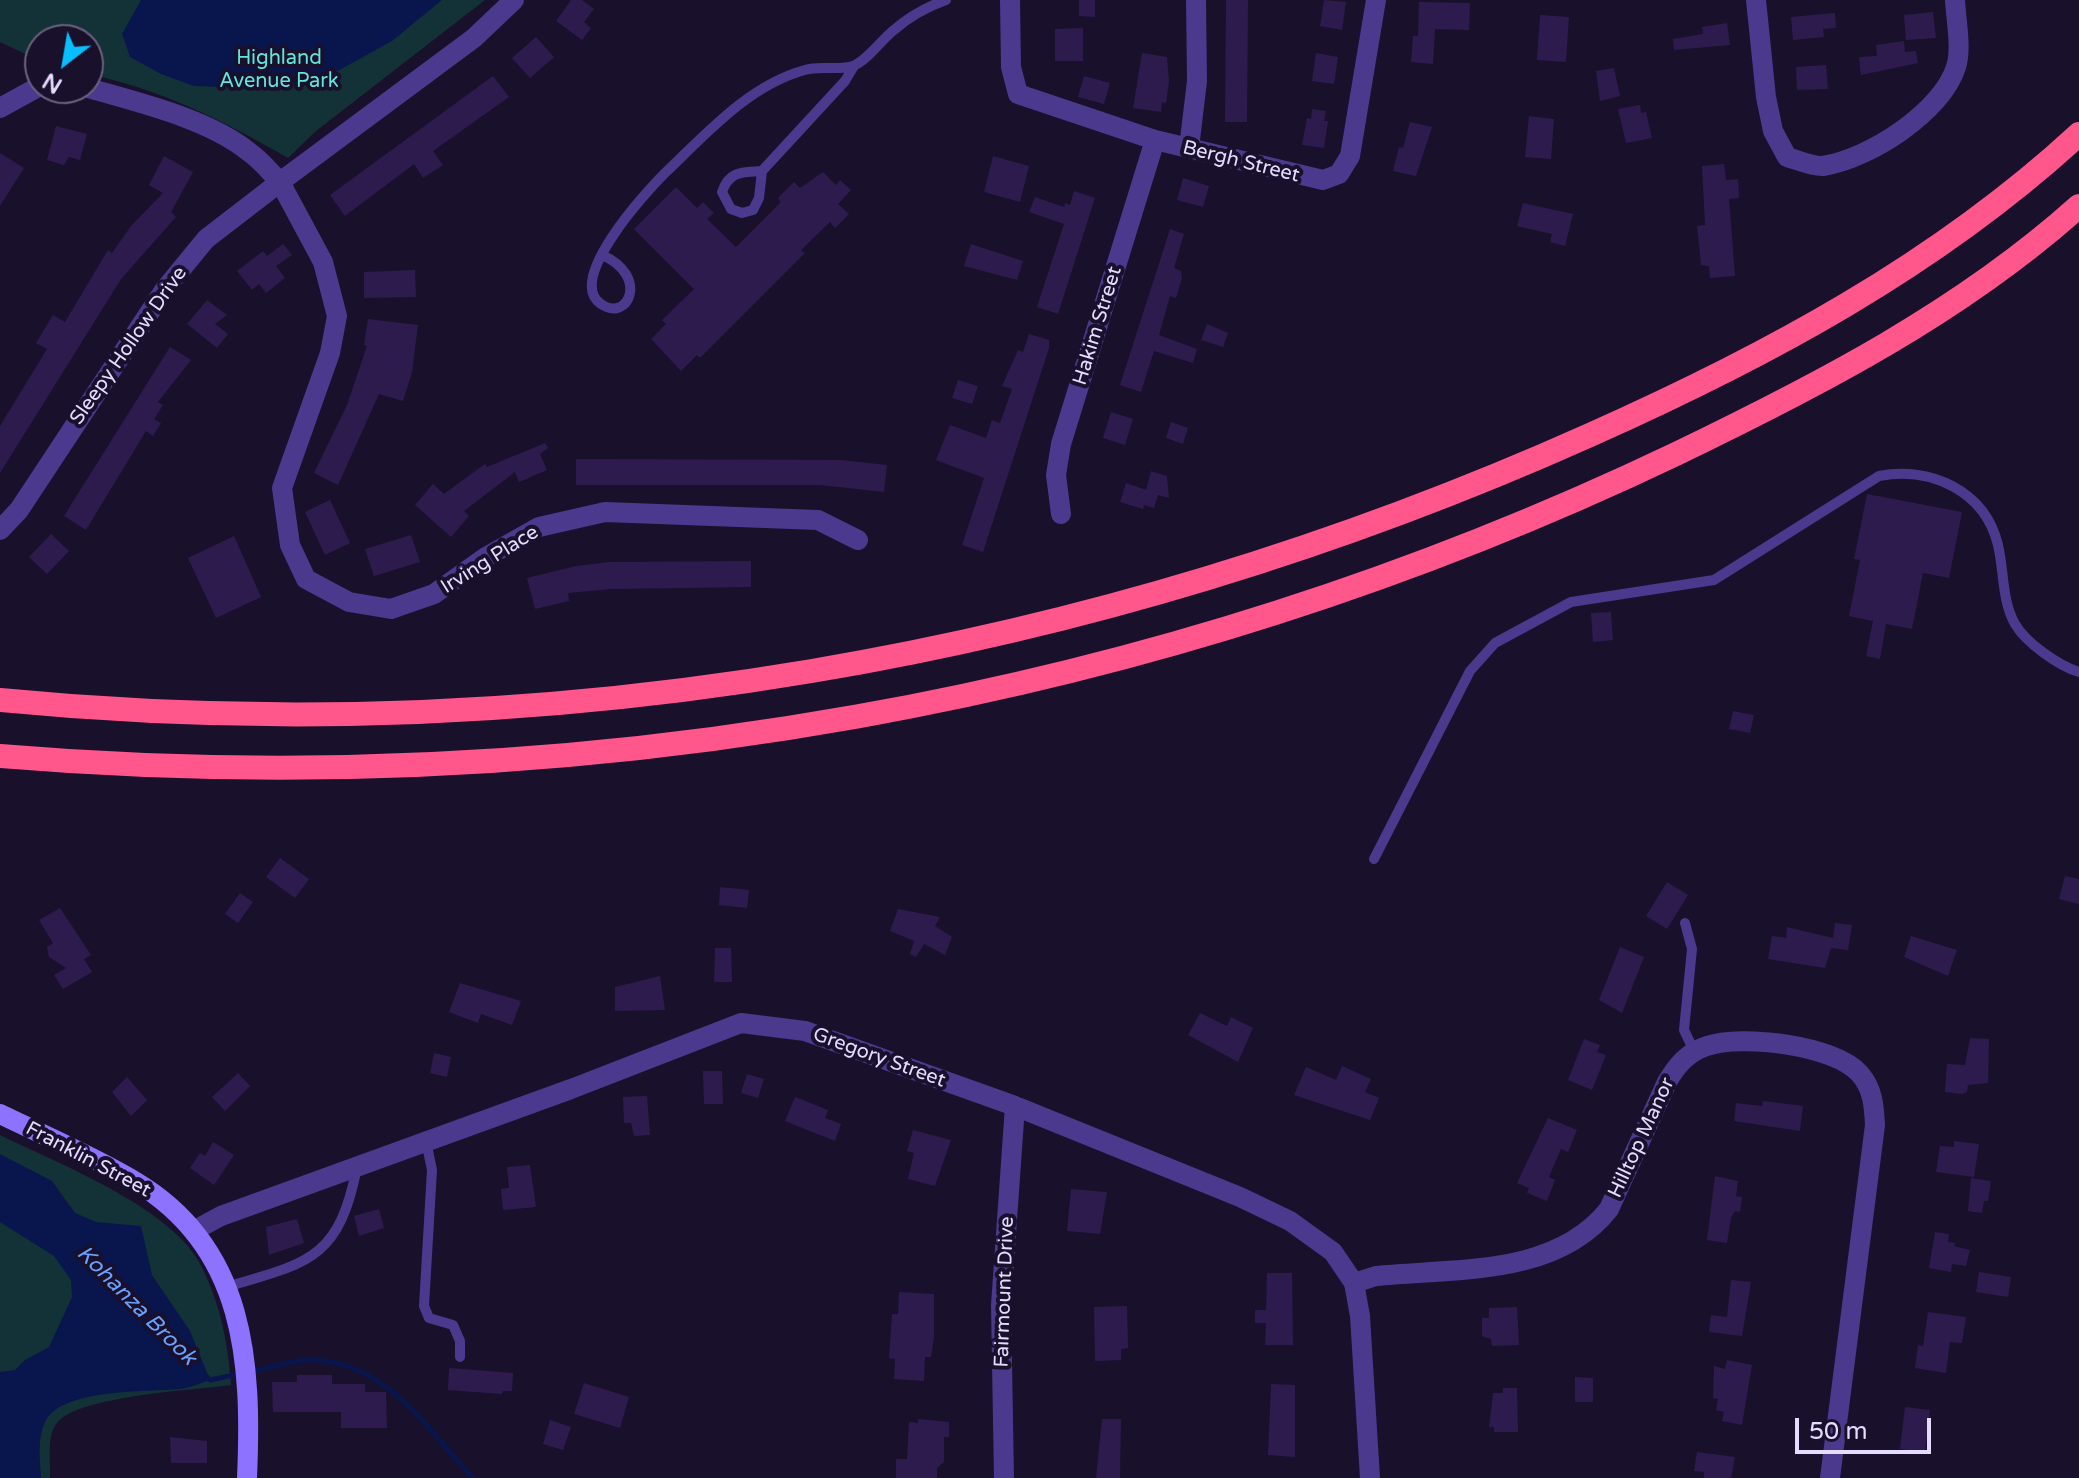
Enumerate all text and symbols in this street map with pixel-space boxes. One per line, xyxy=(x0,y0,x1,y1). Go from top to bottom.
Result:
north arrow xyxy=(24,24,104,104)
park label: Highland Avenue Park xyxy=(219,47,339,94)
text: N xyxy=(38,67,67,99)
street label: Bergh Street xyxy=(1180,136,1302,188)
street label: Sleepy Hollow Drive xyxy=(65,262,193,430)
street label: Hakim Street xyxy=(1069,264,1127,388)
street label: Irving Place xyxy=(437,521,543,599)
street label: Gregory Street xyxy=(809,1023,949,1093)
street label: Hilltop Manor xyxy=(1604,1074,1680,1202)
street label: Franklin Street xyxy=(21,1117,155,1203)
street label: Fairmount Drive xyxy=(990,1216,1020,1368)
water label: Kohanza Brook xyxy=(71,1241,201,1371)
scale bar xyxy=(1799,1402,1935,1452)
text: 50 m xyxy=(1809,1417,1867,1446)

